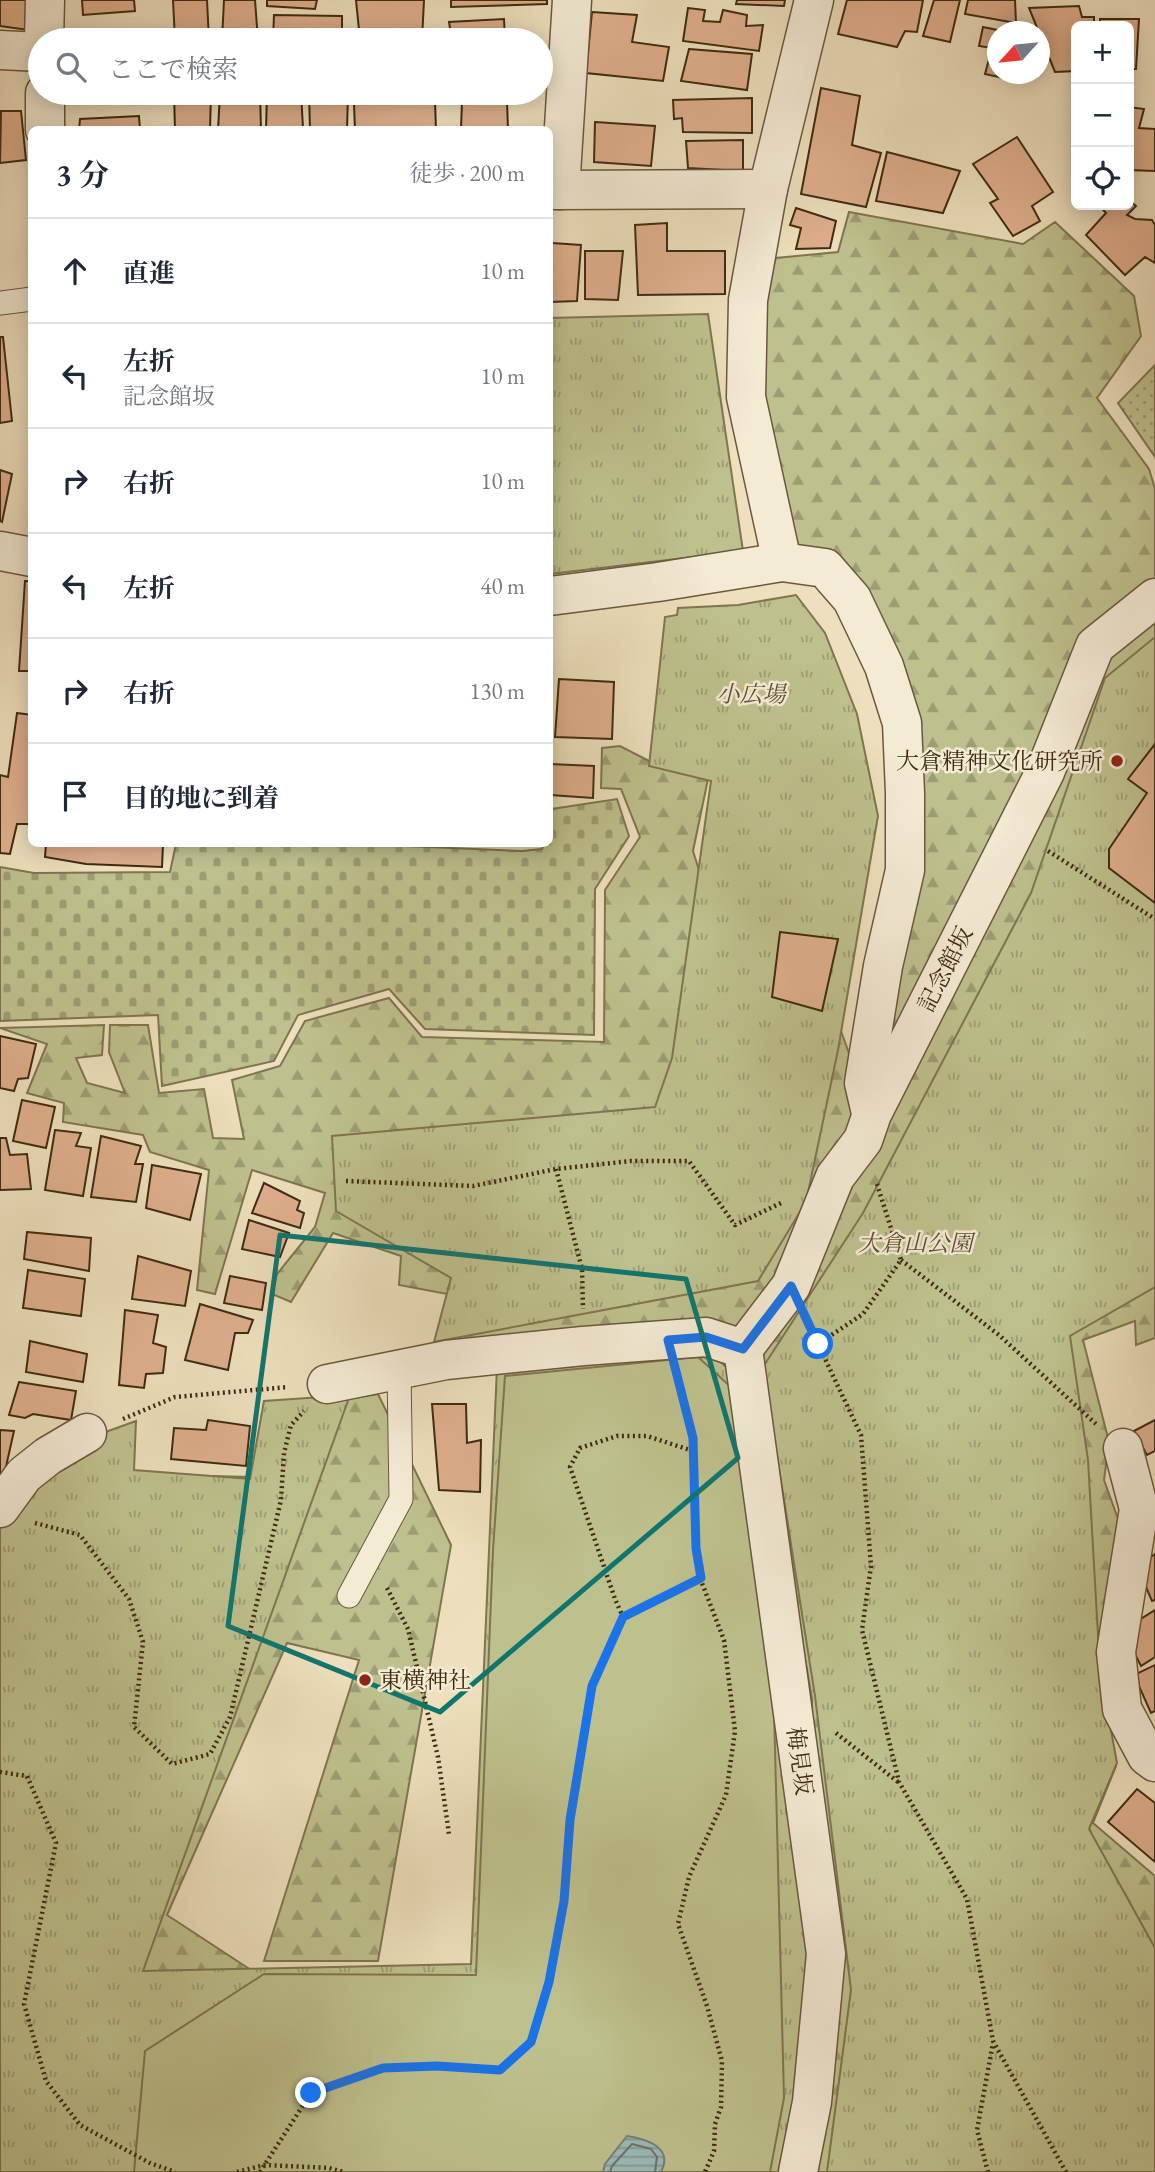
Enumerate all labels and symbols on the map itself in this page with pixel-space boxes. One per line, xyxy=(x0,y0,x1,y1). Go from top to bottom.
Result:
north arrow xyxy=(987,21,1050,84)
park label: 小広場 xyxy=(717,679,788,709)
place label: 大倉精神文化研究所 xyxy=(896,746,1103,776)
marker: 大倉精神文化研究所 xyxy=(1109,753,1125,769)
street label: 記念館坂 xyxy=(911,921,979,1017)
park label: 大倉山公園 xyxy=(858,1228,977,1258)
route start xyxy=(802,1328,833,1359)
place label: 東横神社 xyxy=(379,1665,471,1695)
marker: 東横神社 xyxy=(357,1672,373,1688)
street label: 梅見坂 xyxy=(780,1725,820,1797)
route end xyxy=(295,2077,326,2108)

